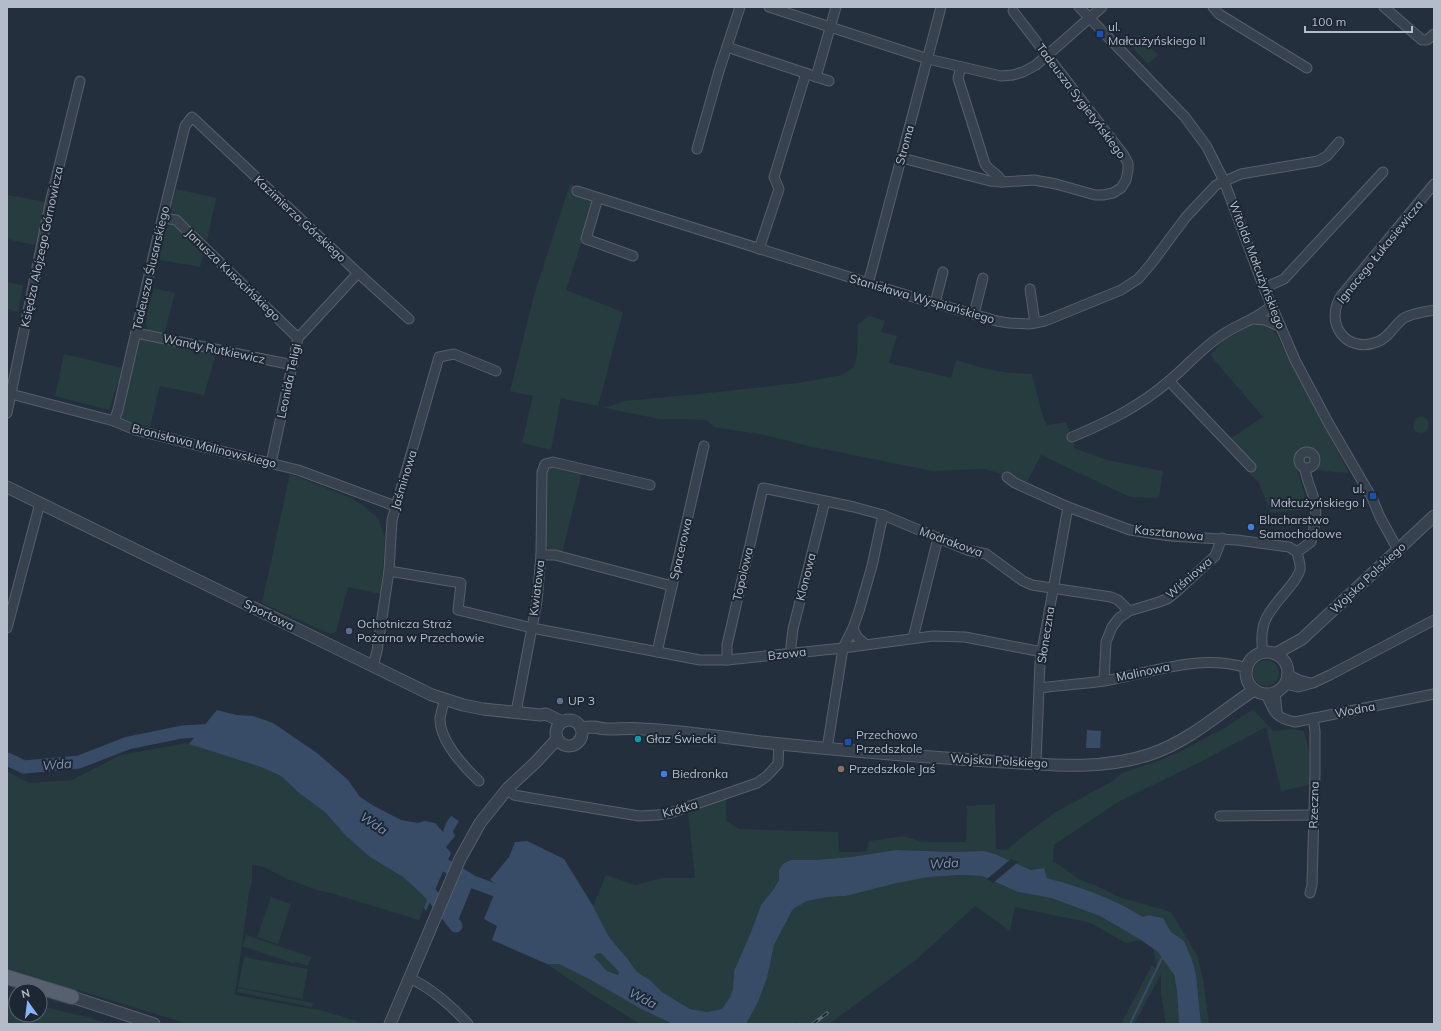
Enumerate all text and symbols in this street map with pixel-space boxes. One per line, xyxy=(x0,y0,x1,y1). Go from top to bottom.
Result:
scale bar xyxy=(1305,8,1412,34)
text: 100 m xyxy=(1311,14,1346,29)
place label: ul. Małcużyńskiego II xyxy=(1108,19,1206,48)
marker: ul. Małcużyńskiego II xyxy=(1095,29,1105,39)
street label: Tadeusza Sygietyńskiego xyxy=(1033,40,1130,161)
street label: Stroma xyxy=(892,123,917,166)
street label: Księdza Alojzego Górnowicza xyxy=(17,165,66,329)
street label: Kazimierza Górskiego xyxy=(251,172,350,265)
street label: Ignacego Łukasiewicza xyxy=(1333,197,1426,306)
street label: Witolda Małcużyńskiego xyxy=(1226,199,1289,331)
street label: Tadeusza Ślusarskiego xyxy=(129,204,172,331)
street label: Janusza Kusocińskiego xyxy=(183,225,284,324)
street label: Stanisława Wyspiańskiego xyxy=(848,271,997,327)
street label: Wandy Rutkiewicz xyxy=(162,330,267,367)
street label: Leonida Teligi xyxy=(273,342,304,420)
street label: Bronisława Malinowskiego xyxy=(130,420,278,471)
street label: Jaśminowa xyxy=(387,448,420,512)
place label: ul. Małcużyńskiego I xyxy=(1270,481,1365,510)
marker: ul. Małcużyńskiego I xyxy=(1368,491,1378,501)
place label: Blacharstwo Samochodowe xyxy=(1259,512,1342,541)
street label: Spacerowa xyxy=(666,517,695,581)
street label: Kasztanowa xyxy=(1134,521,1204,544)
marker: Blacharstwo Samochodowe xyxy=(1246,522,1256,532)
street label: Modrakowa xyxy=(918,523,985,560)
street label: Wojska Polskiego xyxy=(1327,539,1409,616)
street label: Topolowa xyxy=(729,546,756,602)
street label: Klonowa xyxy=(792,551,819,602)
street label: Wiśniowa xyxy=(1163,553,1215,602)
street label: Kwiatowa xyxy=(526,559,547,617)
street label: Sportowa xyxy=(241,596,297,633)
street label: Słoneczna xyxy=(1034,606,1057,664)
place label: Ochotnicza Straż Pożarna w Przechowie xyxy=(357,616,484,645)
marker: Ochotnicza Straż Pożarna w Przechowie xyxy=(344,626,354,636)
street label: Bzowa xyxy=(767,644,807,663)
street label: Malinowa xyxy=(1115,659,1171,685)
place label: UP 3 xyxy=(568,693,595,708)
marker: UP 3 xyxy=(555,696,565,706)
street label: Wodna xyxy=(1333,698,1376,721)
place label: Przechowo Przedszkole xyxy=(856,727,922,756)
place label: Głaz Świecki xyxy=(646,731,717,746)
marker: Głaz Świecki xyxy=(633,734,643,744)
marker: Przechowo Przedszkole xyxy=(843,737,853,747)
street label: Wojska Polskiego xyxy=(950,750,1048,771)
water label: Wda xyxy=(42,755,72,773)
place label: Przedszkole Jaś xyxy=(849,761,936,776)
marker: Przedszkole Jaś xyxy=(836,764,846,774)
place label: Biedronka xyxy=(672,766,728,781)
marker: Biedronka xyxy=(659,769,669,779)
street label: Rzeczna xyxy=(1305,781,1322,829)
street label: Krótka xyxy=(660,796,699,821)
water label: Wda xyxy=(357,808,391,838)
water label: Wda xyxy=(929,854,959,872)
north arrow xyxy=(8,983,48,1023)
water label: Wda xyxy=(626,984,660,1012)
text: N xyxy=(20,985,31,1001)

